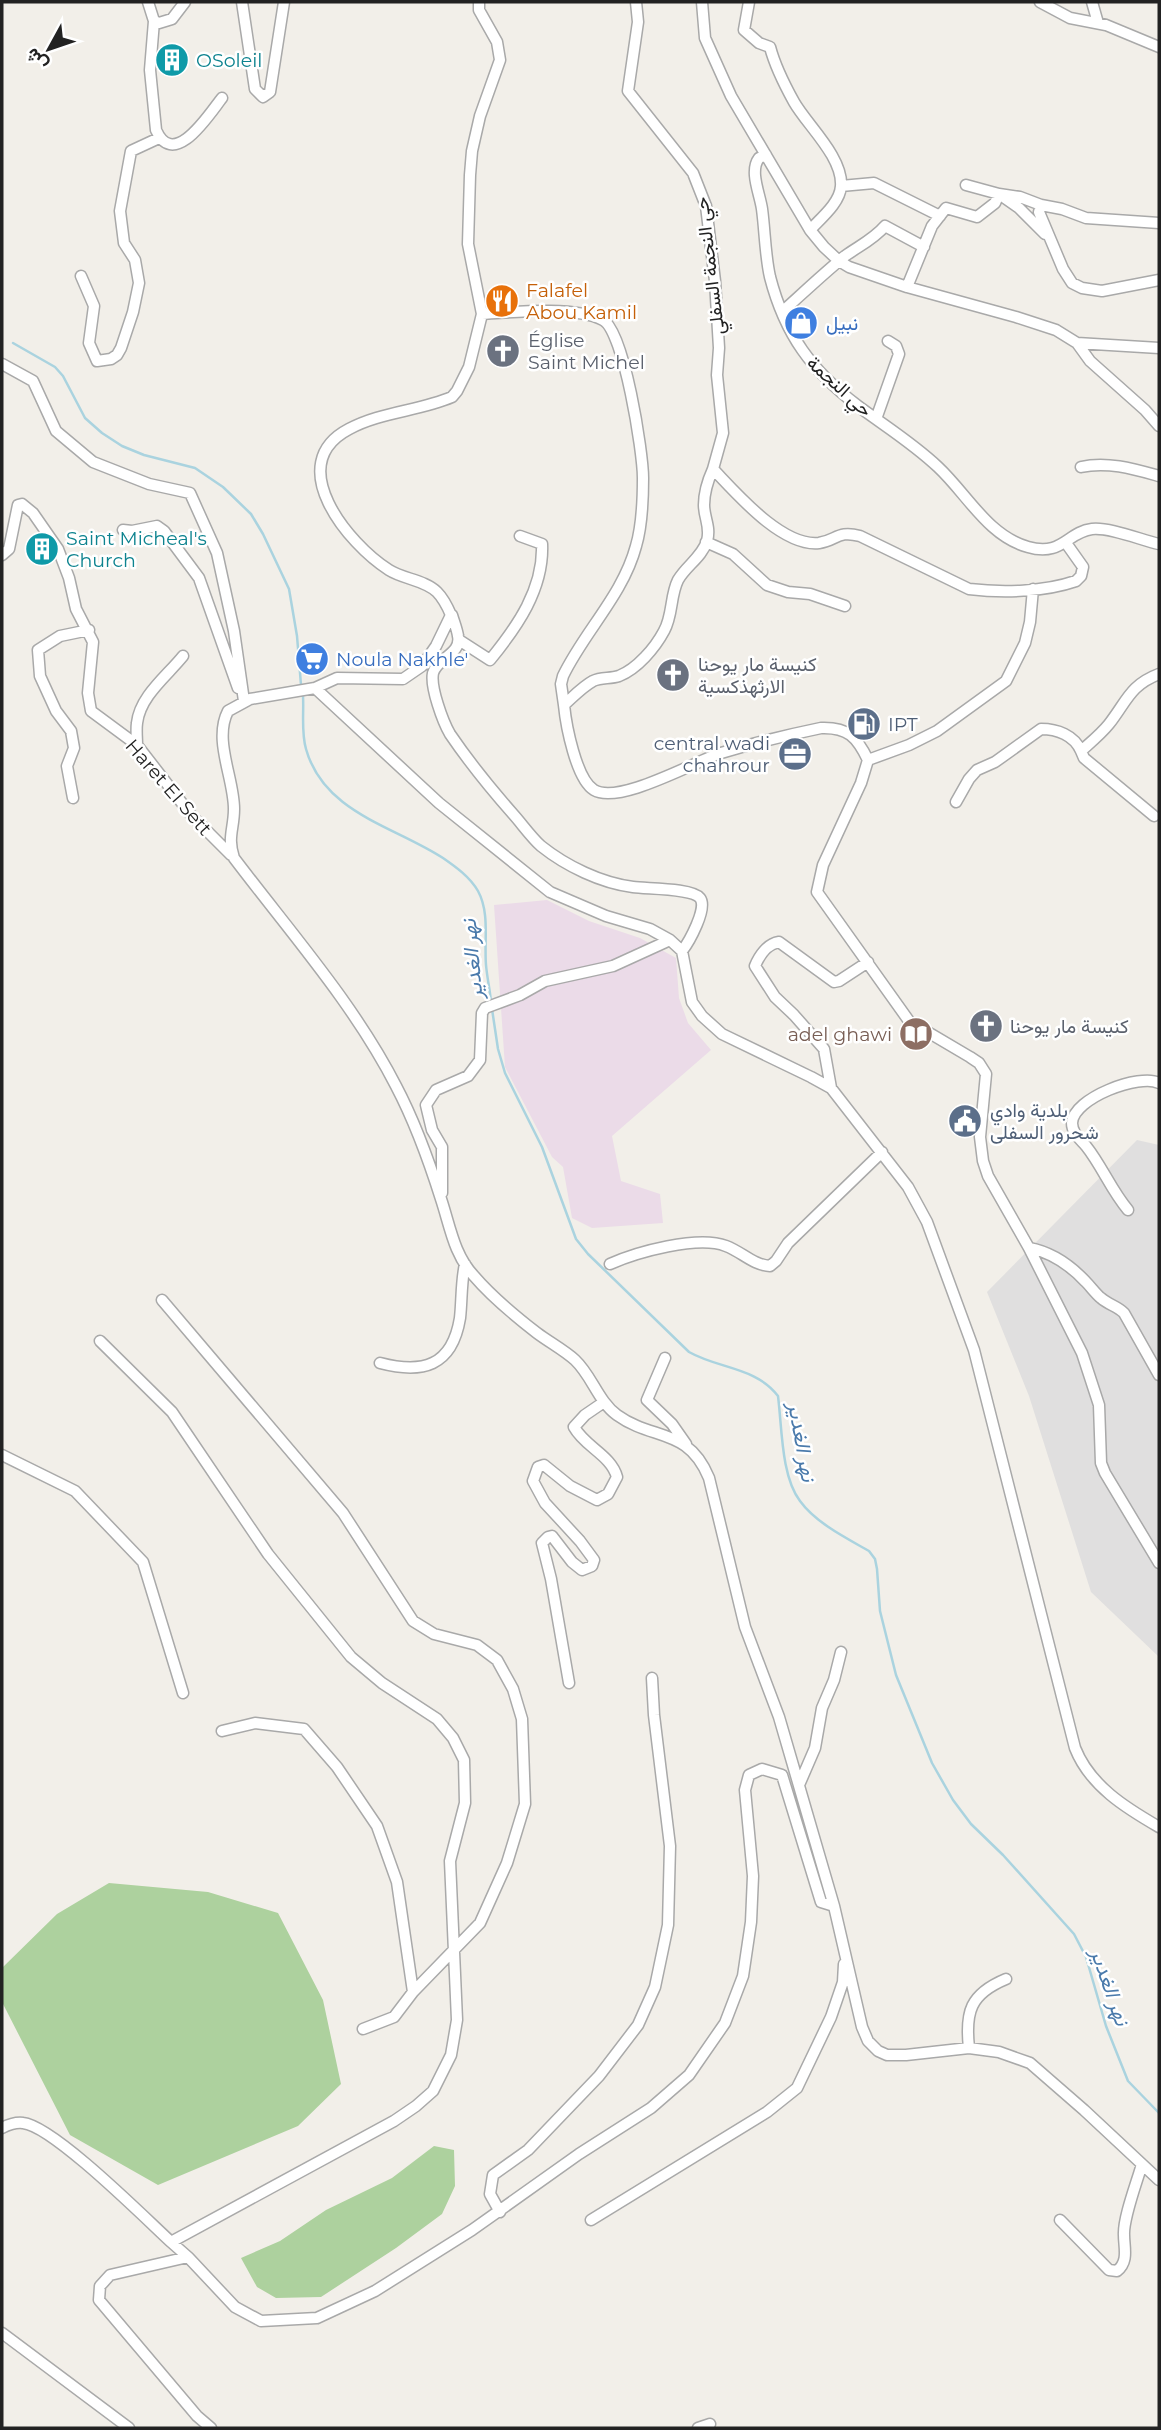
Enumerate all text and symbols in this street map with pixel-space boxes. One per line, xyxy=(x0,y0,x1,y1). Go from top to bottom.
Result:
north arrow xyxy=(14,14,84,84)
building icon: OSoleil xyxy=(153,41,191,79)
text: ش xyxy=(20,43,53,76)
place label: OSoleil xyxy=(196,49,262,72)
street label: حي النجمة السفلي xyxy=(690,195,733,336)
place label: Falafel Abou Kamil xyxy=(526,279,637,324)
restaurant icon: Falafel Abou Kamil xyxy=(483,282,521,320)
shop icon: نبيل xyxy=(782,304,820,342)
place label: نبيل xyxy=(826,312,858,335)
place label: Église Saint Michel xyxy=(528,329,645,374)
church icon: Église Saint Michel xyxy=(484,332,522,370)
street label: حي النجمة xyxy=(800,351,877,425)
place label: Saint Micheal's Church xyxy=(66,527,207,572)
building icon: Saint Micheal's Church xyxy=(23,530,61,568)
supermarket icon: Noula Nakhle' xyxy=(293,640,331,678)
place label: Noula Nakhle' xyxy=(336,648,468,671)
place label: كنيسة مار يوحنا الارثهذكسية xyxy=(698,653,817,698)
church icon: كنيسة مار يوحنا الارثهذكسية xyxy=(654,656,692,694)
fuel station icon: IPT xyxy=(845,705,883,743)
place label: IPT xyxy=(888,713,918,736)
place label: central wadi chahrour xyxy=(654,732,770,777)
street label: Haret EI Sett xyxy=(121,735,217,840)
office icon: central wadi chahrour xyxy=(776,735,814,773)
water label: نهر الغدير xyxy=(455,917,489,1002)
church icon: كنيسة مار يوحنا xyxy=(967,1007,1005,1045)
library icon: adel ghawi xyxy=(897,1015,935,1053)
place label: كنيسة مار يوحنا xyxy=(1010,1015,1129,1038)
place label: adel ghawi xyxy=(788,1023,892,1046)
place label: بلدية وادي شحرور السفلى xyxy=(990,1099,1099,1144)
public building icon: بلدية وادي شحرور السفلى xyxy=(946,1102,984,1140)
water label: نهر الغدير xyxy=(782,1399,822,1484)
water label: نهر الغدير xyxy=(1084,1943,1136,2030)

